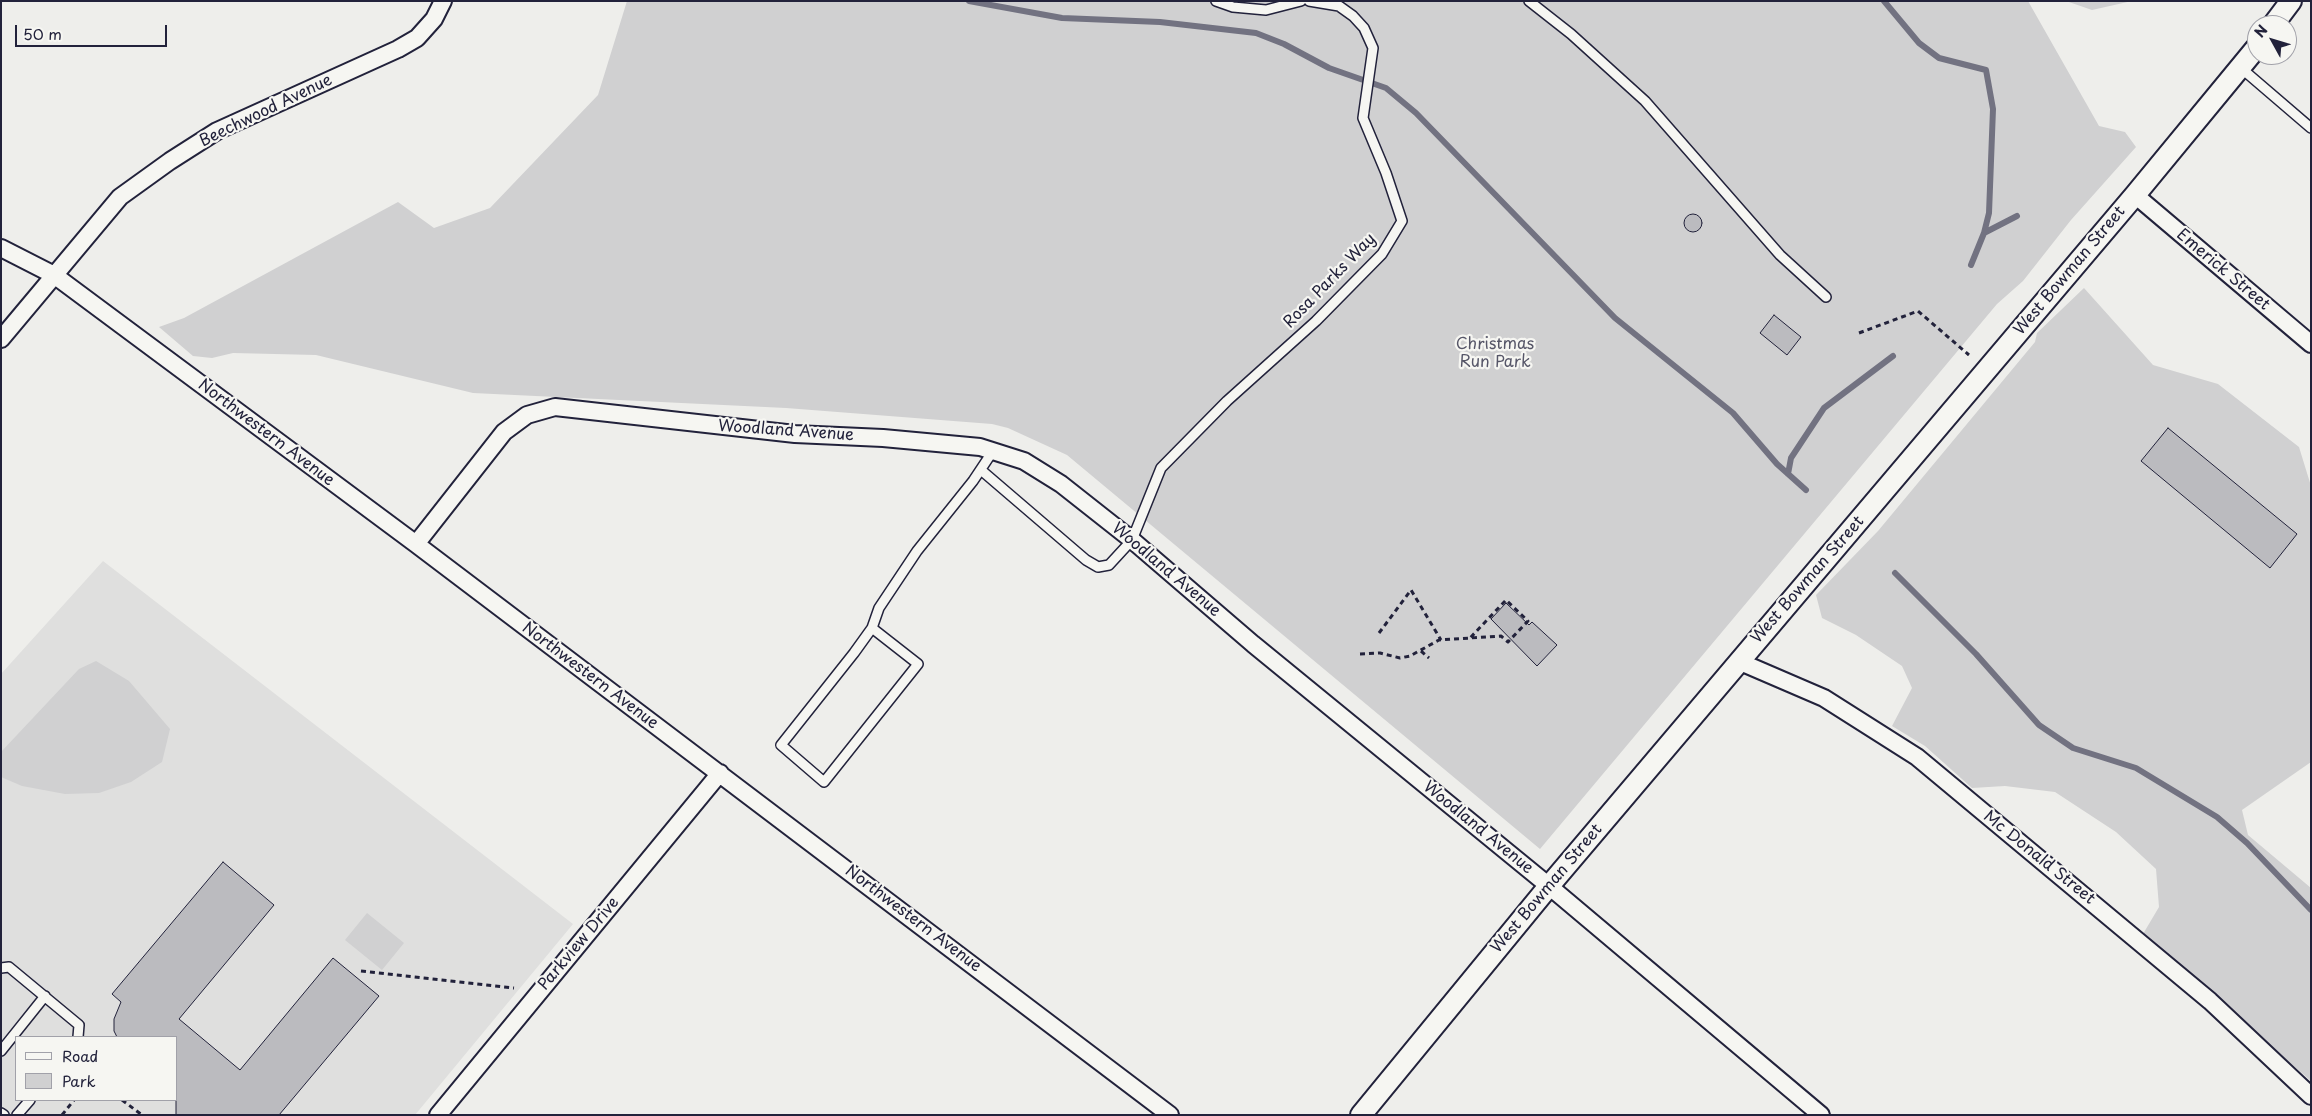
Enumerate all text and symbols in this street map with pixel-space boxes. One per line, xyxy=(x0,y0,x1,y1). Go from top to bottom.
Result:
scale bar xyxy=(18,15,170,47)
north arrow xyxy=(2247,15,2297,65)
text: N xyxy=(2249,20,2272,42)
text: 50 m xyxy=(23,22,62,45)
street label: Beechwood Avenue xyxy=(197,71,335,151)
street label: West Bowman Street xyxy=(2010,203,2130,339)
street label: Emerick Street xyxy=(2172,225,2274,315)
street label: Rosa Parks Way xyxy=(1280,230,1380,332)
park label: Christmas Run Park xyxy=(1456,335,1534,373)
street label: Northwestern Avenue xyxy=(194,376,338,490)
street label: Woodland Avenue xyxy=(717,417,855,445)
street label: West Bowman Street xyxy=(1747,512,1869,648)
street label: Woodland Avenue xyxy=(1108,519,1224,621)
street label: Northwestern Avenue xyxy=(518,619,662,733)
street label: Woodland Avenue xyxy=(1419,778,1537,878)
street label: Mc Donald Street xyxy=(1979,807,2099,909)
street label: West Bowman Street xyxy=(1487,821,1607,957)
street label: Northwestern Avenue xyxy=(841,862,985,976)
street label: Parkview Drive xyxy=(535,894,623,994)
legend xyxy=(15,1036,178,1101)
text: Road xyxy=(62,1044,98,1067)
text: Park xyxy=(62,1069,96,1092)

